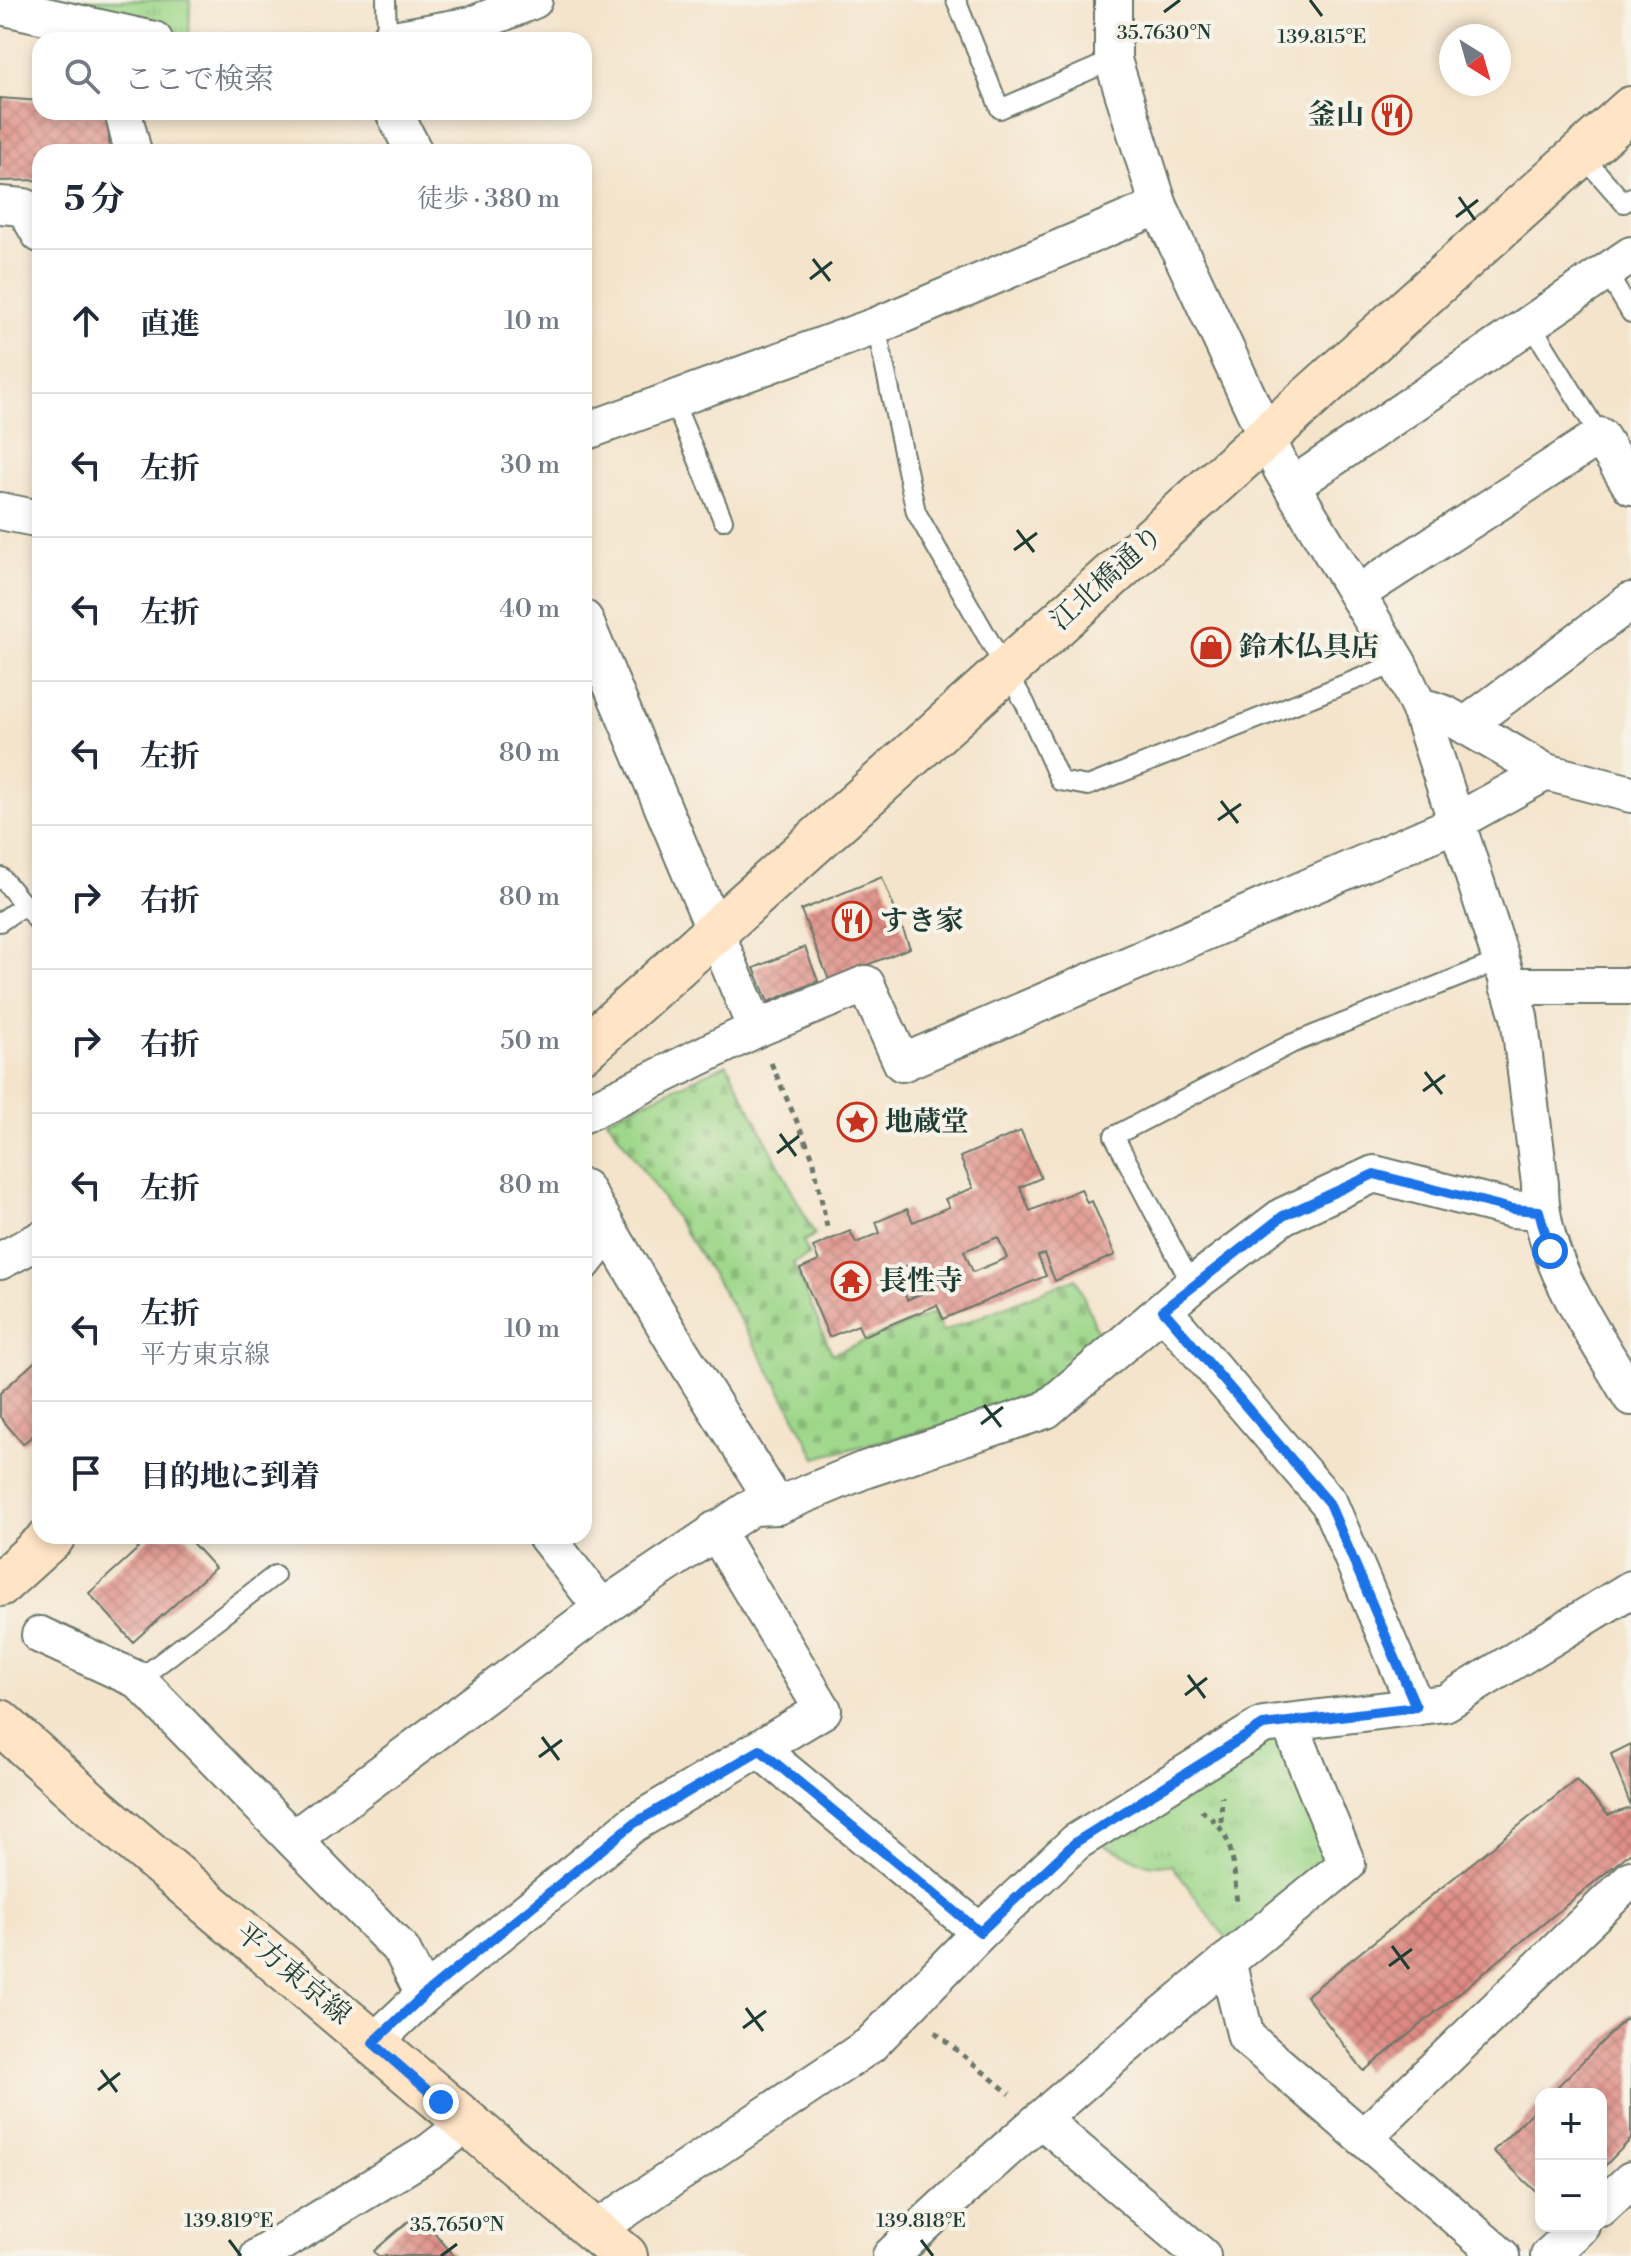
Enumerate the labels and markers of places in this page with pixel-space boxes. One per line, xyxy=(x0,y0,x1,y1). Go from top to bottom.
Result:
restaurant icon: 釜山 xyxy=(1371,94,1413,136)
place label: 釜山 xyxy=(1308,98,1364,133)
shop icon: 鈴木仏具店 xyxy=(1190,626,1232,668)
place label: 鈴木仏具店 xyxy=(1239,630,1379,665)
restaurant icon: すき家 xyxy=(831,900,873,942)
place label: すき家 xyxy=(880,904,964,939)
place icon: 地蔵堂 xyxy=(836,1101,878,1143)
place label: 地蔵堂 xyxy=(885,1105,969,1140)
temple icon: 長性寺 xyxy=(830,1260,872,1302)
place label: 長性寺 xyxy=(879,1264,963,1299)

